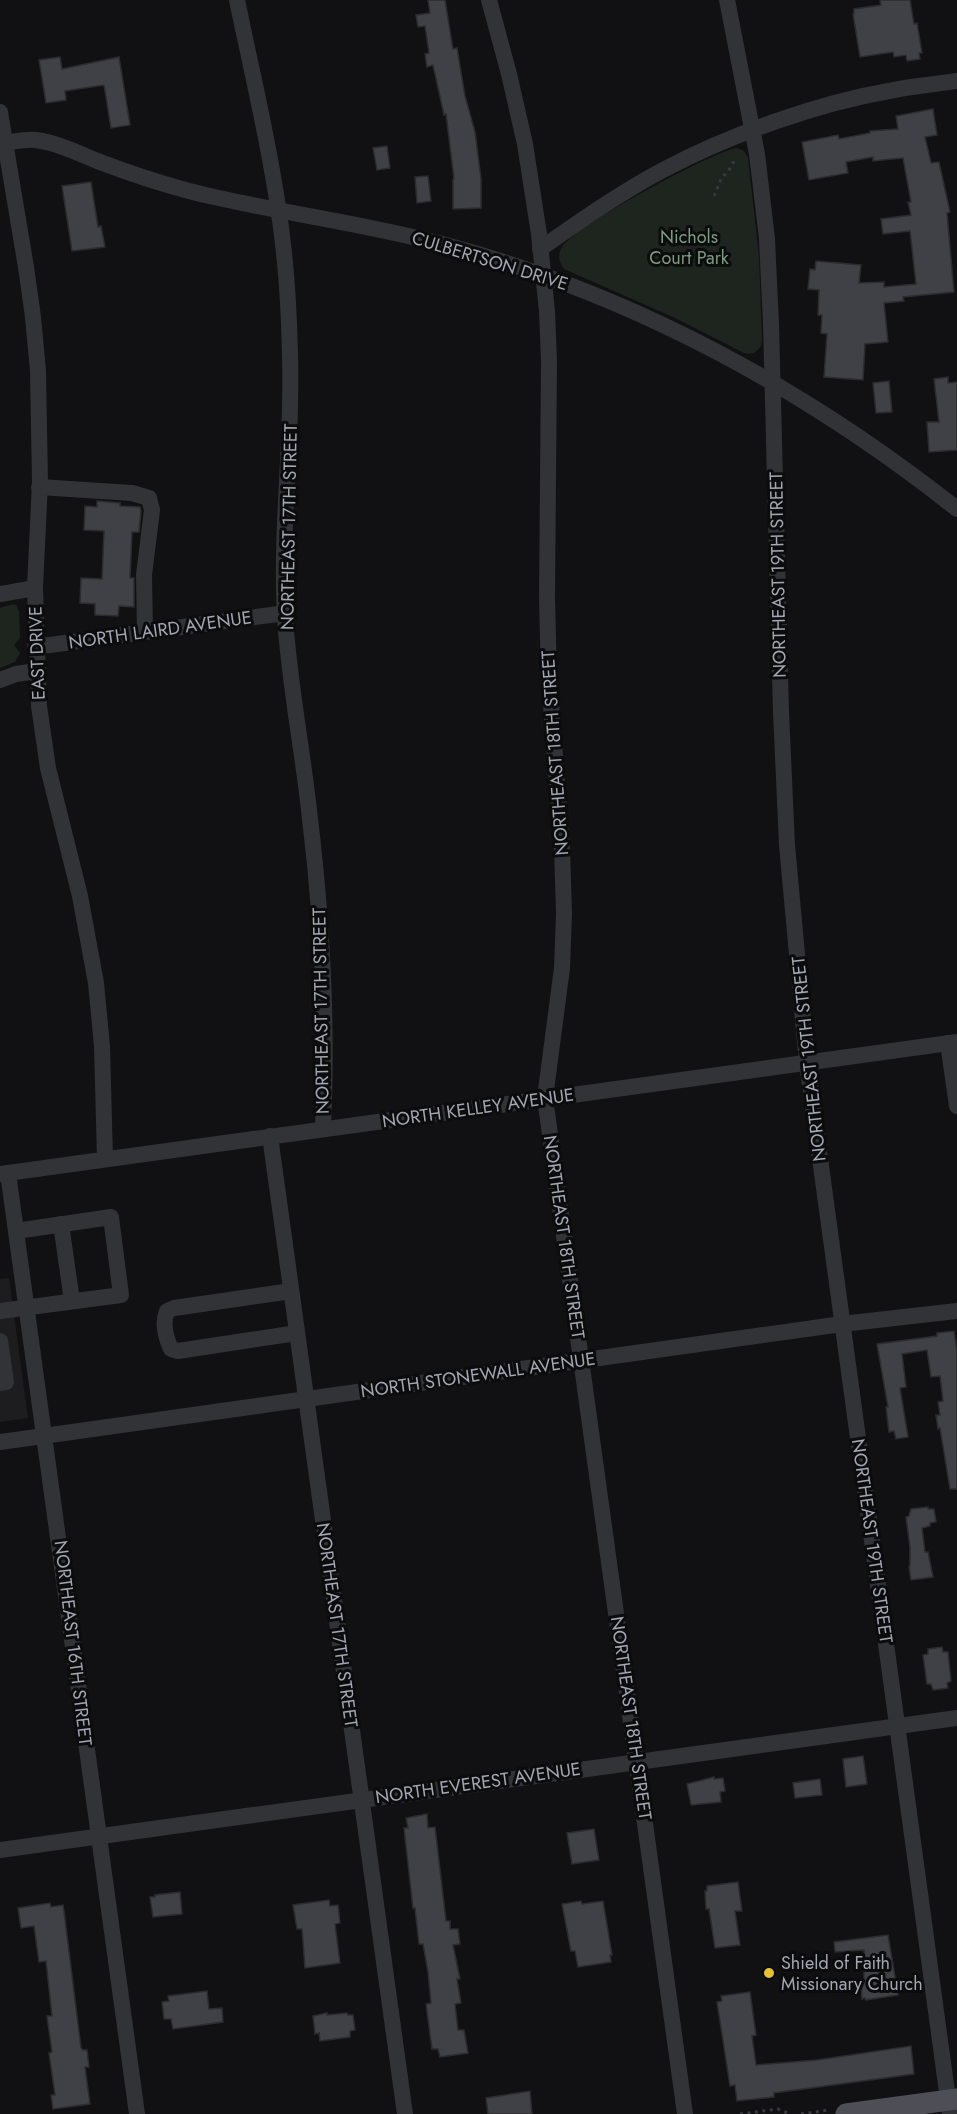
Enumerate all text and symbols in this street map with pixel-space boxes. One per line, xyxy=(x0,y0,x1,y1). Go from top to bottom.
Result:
park label: Nichols Court Park xyxy=(649,224,729,271)
street label: CULBERTSON DRIVE xyxy=(409,225,571,297)
street label: NORTHEAST 17TH STREET xyxy=(274,423,304,630)
street label: NORTHEAST 19TH STREET xyxy=(763,471,793,678)
street label: NORTH LAIRD AVENUE xyxy=(67,604,253,656)
street label: EAST DRIVE xyxy=(22,606,52,700)
street label: NORTHEAST 18TH STREET xyxy=(535,649,575,856)
street label: NORTHEAST 17TH STREET xyxy=(306,907,336,1114)
street label: NORTHEAST 19TH STREET xyxy=(785,955,833,1163)
street label: NORTH KELLEY AVENUE xyxy=(380,1082,576,1134)
street label: NORTHEAST 18TH STREET xyxy=(537,1133,591,1341)
street label: NORTH STONEWALL AVENUE xyxy=(359,1346,597,1404)
street label: NORTHEAST 19TH STREET xyxy=(845,1437,899,1645)
street label: NORTHEAST 17TH STREET xyxy=(310,1521,364,1730)
street label: NORTHEAST 16TH STREET xyxy=(48,1539,99,1748)
street label: NORTHEAST 18TH STREET xyxy=(604,1614,658,1822)
street label: NORTH EVEREST AVENUE xyxy=(374,1756,582,1810)
place label: Shield of Faith Missionary Church xyxy=(781,1950,923,1997)
marker: Shield of Faith Missionary Church xyxy=(762,1966,776,1980)

